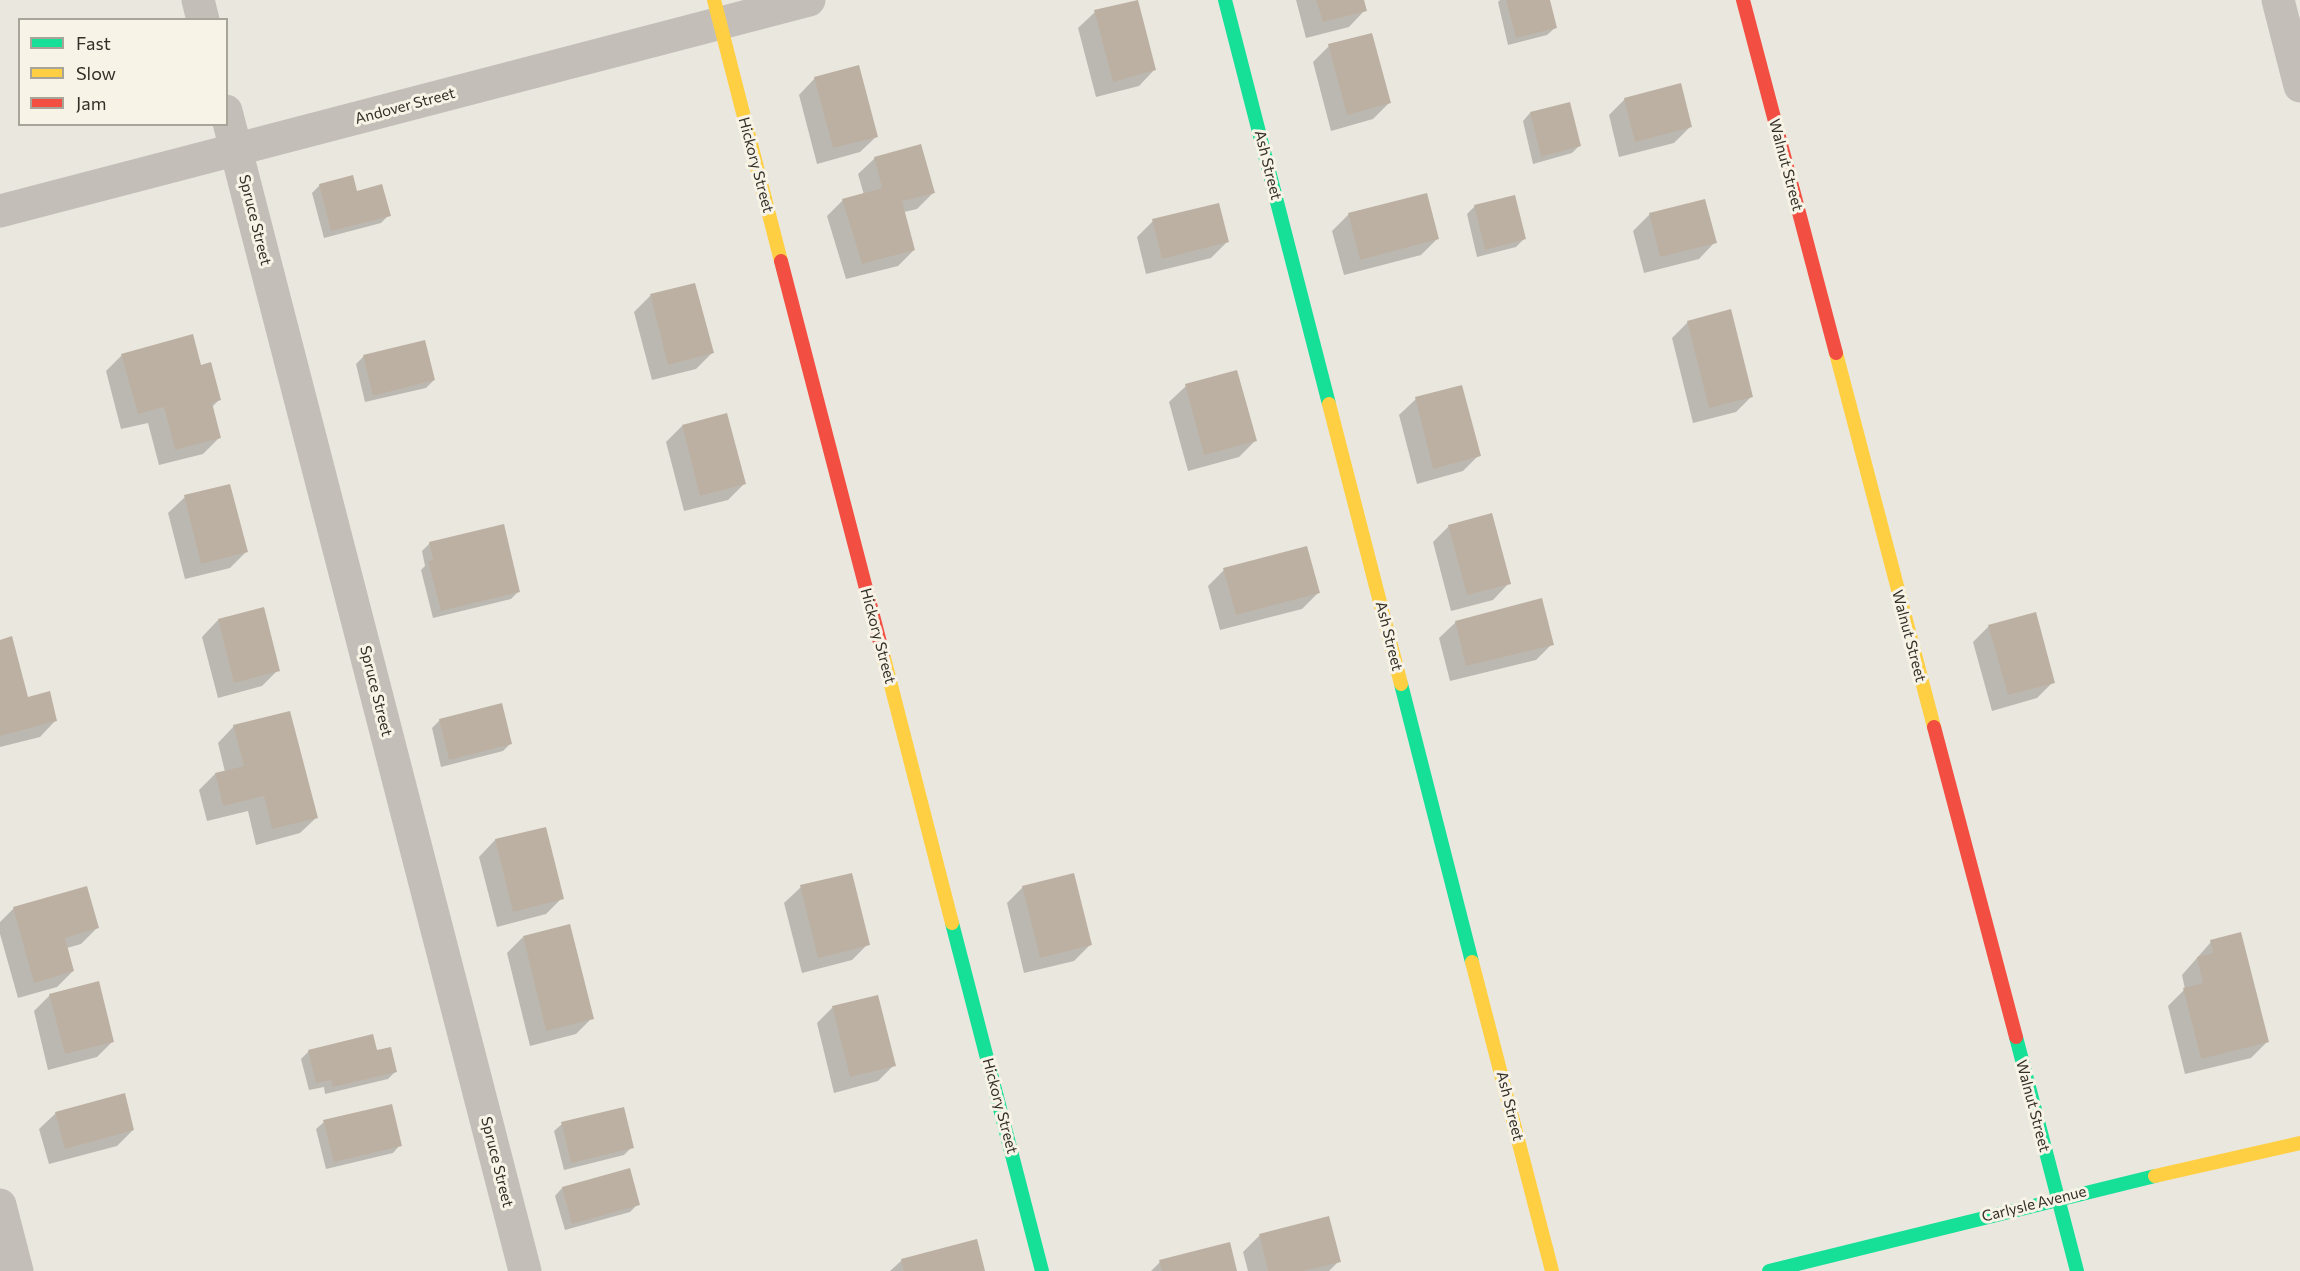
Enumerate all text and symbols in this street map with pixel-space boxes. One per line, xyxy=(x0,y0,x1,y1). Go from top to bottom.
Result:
legend xyxy=(18,18,228,126)
text: Fast xyxy=(76,32,111,54)
text: Slow xyxy=(76,62,116,84)
street label: Andover Street xyxy=(353,84,457,128)
text: Jam xyxy=(76,92,106,114)
street label: Hickory Street xyxy=(735,115,777,215)
street label: Walnut Street xyxy=(1765,117,1807,213)
street label: Ash Street xyxy=(1251,128,1285,202)
street label: Spruce Street xyxy=(235,173,275,267)
street label: Hickory Street xyxy=(857,586,899,686)
street label: Walnut Street xyxy=(1888,588,1930,684)
street label: Ash Street xyxy=(1372,599,1406,673)
street label: Spruce Street xyxy=(356,644,396,738)
street label: Hickory Street xyxy=(979,1056,1021,1156)
street label: Walnut Street xyxy=(2012,1058,2054,1154)
street label: Ash Street xyxy=(1493,1069,1527,1143)
street label: Spruce Street xyxy=(477,1115,517,1209)
street label: Carlysle Avenue xyxy=(1980,1182,2088,1226)

